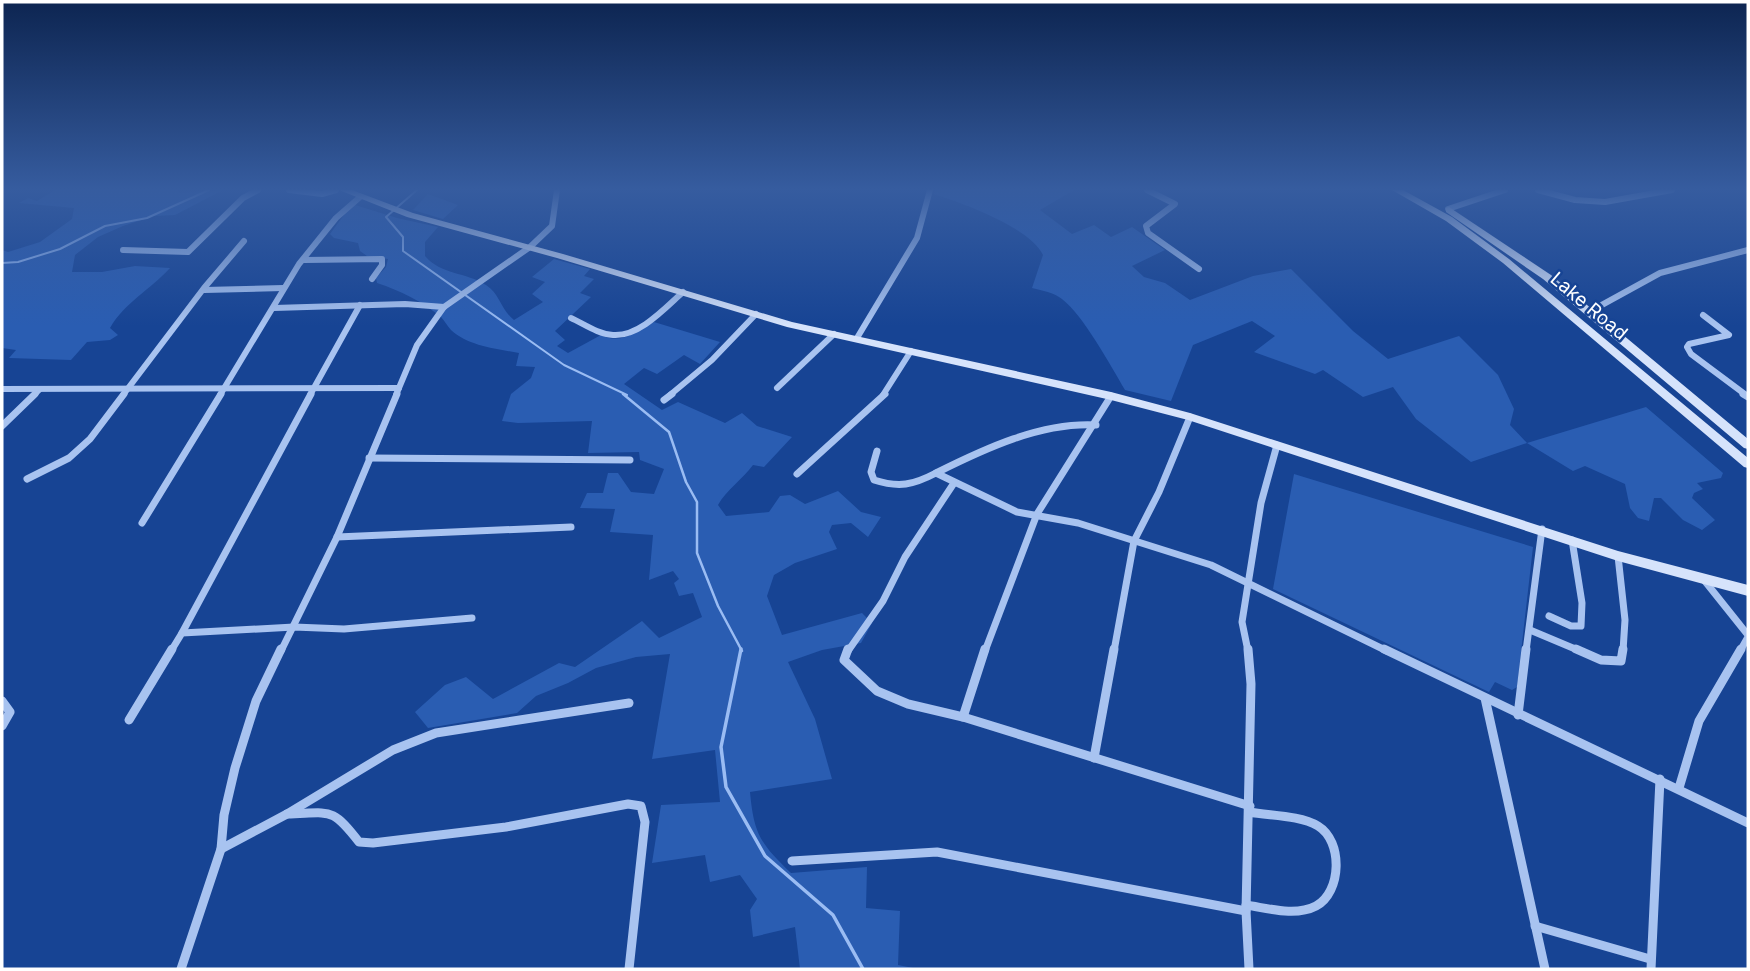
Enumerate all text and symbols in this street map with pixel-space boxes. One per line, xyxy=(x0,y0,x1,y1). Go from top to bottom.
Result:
street label: Lake Road xyxy=(1546,267,1632,345)

